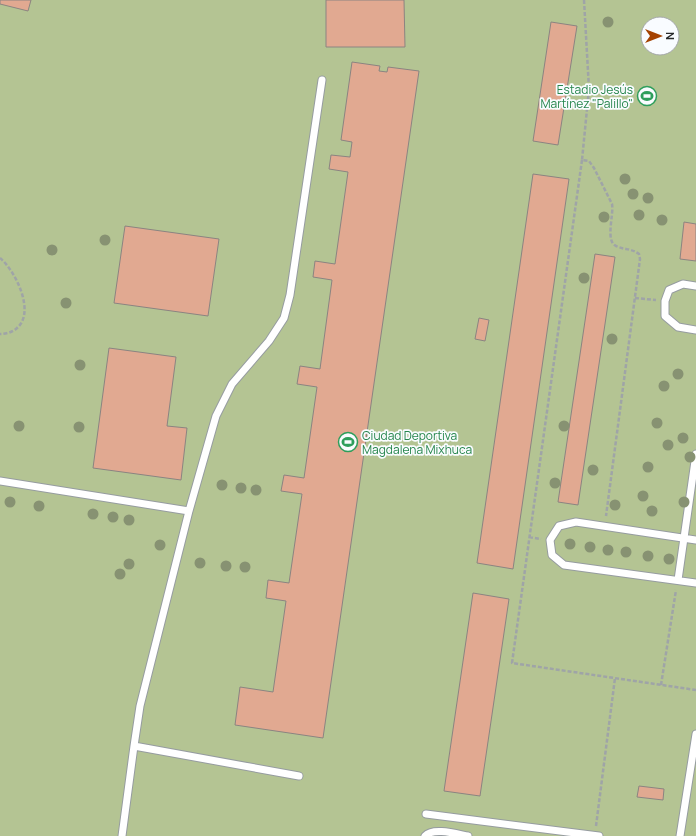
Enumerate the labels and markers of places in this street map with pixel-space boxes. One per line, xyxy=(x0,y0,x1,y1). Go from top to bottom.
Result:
place label: Estadio Jesús Martínez "Palillo" xyxy=(540,81,633,112)
sports icon: Estadio Jesús Martínez "Palillo" xyxy=(636,85,658,107)
place label: Ciudad Deportiva Magdalena Mixhuca xyxy=(362,427,472,458)
sports icon: Ciudad Deportiva Magdalena Mixhuca xyxy=(337,431,359,453)

